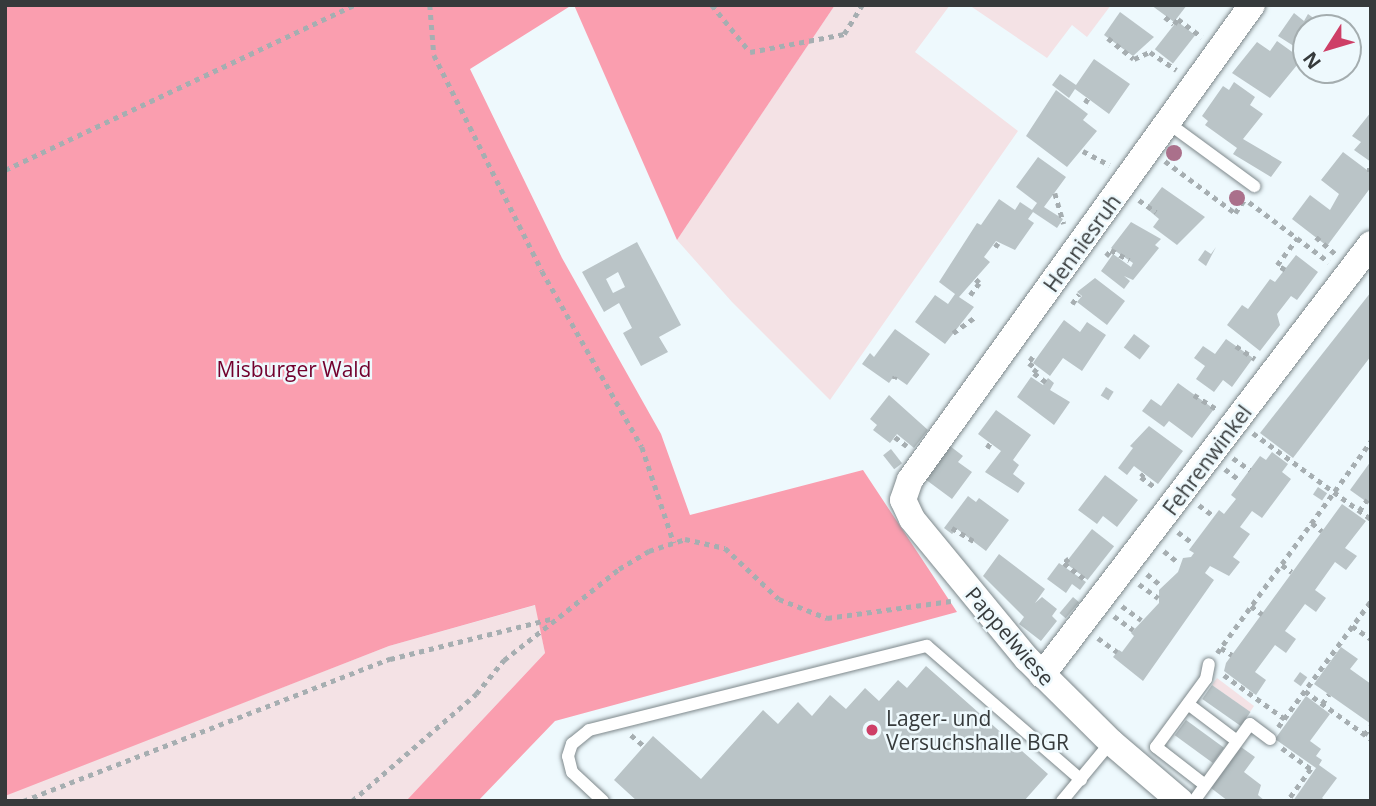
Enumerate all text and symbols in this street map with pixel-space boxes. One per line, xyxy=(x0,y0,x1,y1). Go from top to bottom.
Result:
north arrow xyxy=(1292,14,1362,84)
text: N xyxy=(1297,46,1327,74)
street label: Henniesruh xyxy=(1038,189,1126,297)
park label: Misburger Wald xyxy=(217,356,371,382)
street label: Fehrenwinkel xyxy=(1157,400,1257,520)
street label: Pappelwiese xyxy=(960,582,1060,690)
place label: Lager- und Versuchshalle BGR xyxy=(886,705,1069,755)
marker: Lager- und Versuchshalle BGR xyxy=(864,722,880,738)

